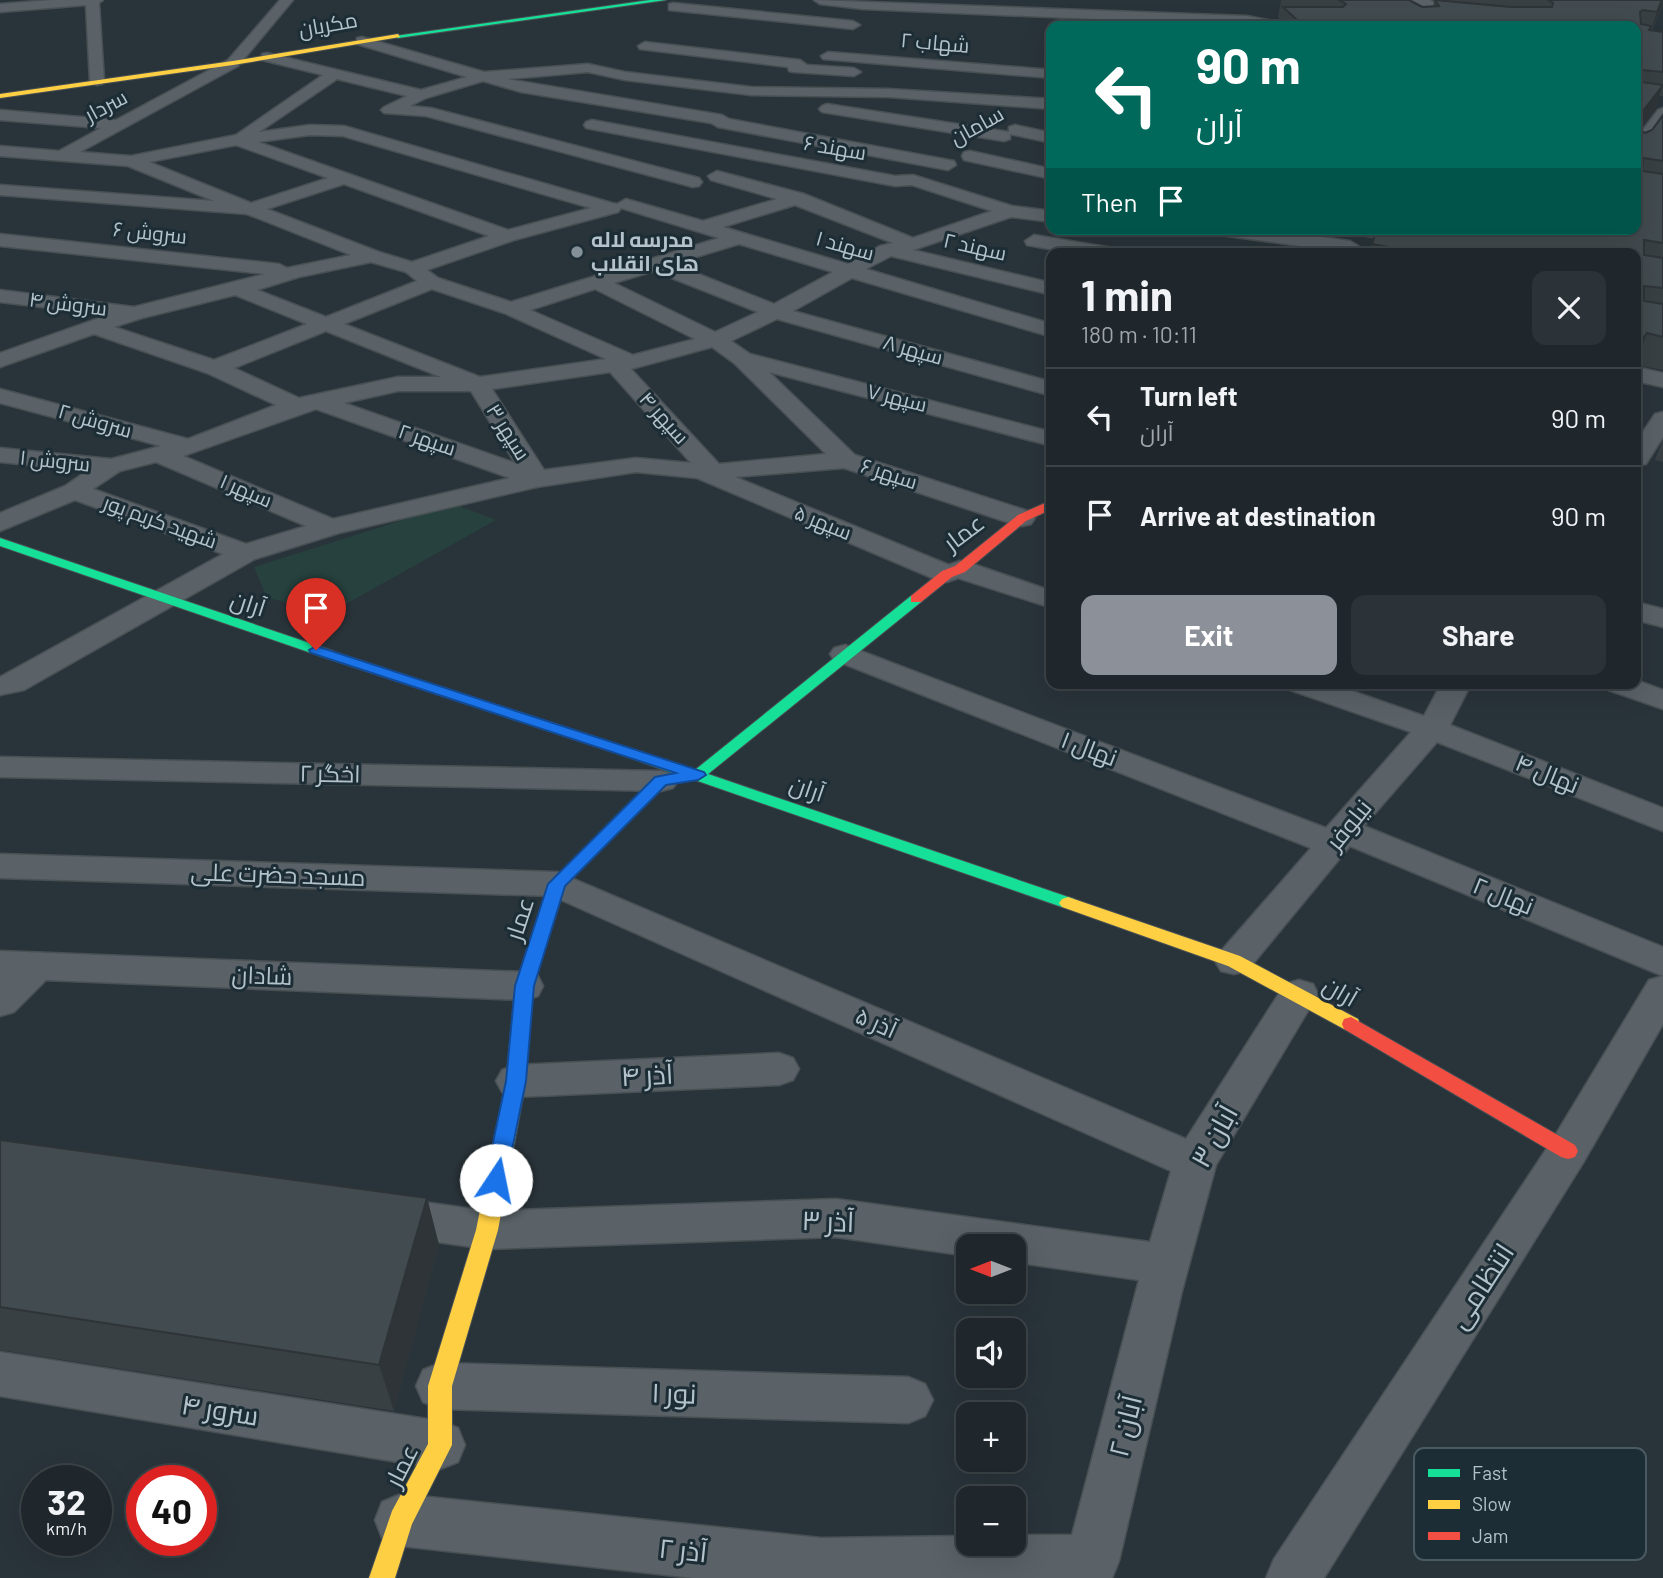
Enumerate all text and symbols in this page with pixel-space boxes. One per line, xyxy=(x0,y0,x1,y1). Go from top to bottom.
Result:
street label: مکریان xyxy=(296,6,360,43)
street label: شهاب ۲ xyxy=(899,26,971,59)
text: 90 m xyxy=(1196,35,1301,94)
icon: left xyxy=(1081,49,1172,140)
street label: سردار xyxy=(79,83,131,128)
street label: سامان xyxy=(945,100,1008,151)
text: آران xyxy=(1196,105,1243,143)
street label: سهند ۶ xyxy=(802,129,868,166)
icon: arrive xyxy=(1152,182,1190,220)
text: Then xyxy=(1081,186,1138,217)
street label: سروش ۶ xyxy=(112,215,188,250)
street label: سهند ۱ xyxy=(813,224,877,267)
place label: مدرسه لاله های انقلاب xyxy=(591,226,699,276)
street label: سهند ۲ xyxy=(941,226,1009,267)
marker: مدرسه لاله های انقلاب xyxy=(569,244,585,260)
text: 1 min xyxy=(1081,269,1173,319)
button: close xyxy=(1532,271,1606,345)
street label: سروش ۴ xyxy=(28,285,109,322)
text: 180 m · 10:11 xyxy=(1081,320,1197,348)
street label: سپهر ۸ xyxy=(880,328,946,371)
street label: سپهر ۷ xyxy=(864,377,930,418)
text: Turn left xyxy=(1140,380,1238,411)
street label: سپهر ۴ xyxy=(634,386,695,450)
street label: سروش ۲ xyxy=(55,397,135,444)
street label: سپهر ۳ xyxy=(481,398,536,465)
icon: left xyxy=(1081,398,1119,436)
text: 90 m xyxy=(1551,402,1606,433)
street label: سپهر ۲ xyxy=(395,417,459,462)
text: آران xyxy=(1140,418,1174,446)
street label: سروش ۱ xyxy=(18,443,92,478)
street label: سپهر ۶ xyxy=(857,452,921,495)
street label: سپهر ۱ xyxy=(216,467,277,514)
street label: شهید کریم پور xyxy=(98,488,221,556)
icon: arrive xyxy=(1081,496,1119,534)
street label: سپهر ۵ xyxy=(791,499,856,546)
text: Arrive at destination xyxy=(1140,500,1376,531)
text: 90 m xyxy=(1551,500,1606,531)
street label: عمار xyxy=(935,507,989,558)
pin xyxy=(286,578,346,650)
street label: آران xyxy=(227,583,270,623)
icon: arrive xyxy=(297,589,335,627)
button: Exit xyxy=(1081,595,1337,675)
button: Share xyxy=(1351,595,1606,675)
street label: نهال ۱ xyxy=(1057,724,1122,772)
street label: نهال ۴ xyxy=(1511,747,1584,799)
street label: اخگر ۲ xyxy=(299,757,361,788)
street label: آران xyxy=(786,768,829,808)
street label: نیلوفر xyxy=(1318,793,1377,857)
street label: مسجد حضرت علی xyxy=(190,856,366,892)
street label: نهال ۲ xyxy=(1469,869,1538,921)
street label: عمار xyxy=(497,893,539,946)
street label: شادان xyxy=(231,959,293,991)
street label: آران xyxy=(1318,969,1364,1013)
street label: آذر ۵ xyxy=(851,1000,902,1044)
street label: آذر ۴ xyxy=(620,1056,675,1092)
street label: آبان ۳ xyxy=(1182,1098,1245,1173)
position arrow xyxy=(459,1143,533,1217)
street label: آذر ۳ xyxy=(801,1202,856,1238)
north arrow xyxy=(956,1234,1026,1304)
map controls xyxy=(956,1234,1026,1556)
street label: انتظامی xyxy=(1440,1236,1521,1335)
button: sound xyxy=(956,1318,1026,1388)
street label: نور ۱ xyxy=(651,1374,697,1410)
street label: سرور ۴ xyxy=(179,1386,261,1432)
street label: آبان ۲ xyxy=(1100,1391,1149,1460)
button: + xyxy=(956,1402,1026,1472)
street label: عمار xyxy=(377,1439,424,1493)
legend xyxy=(1414,1448,1646,1560)
text: Fast xyxy=(1472,1461,1508,1484)
speed limit sign: 40 xyxy=(126,1465,217,1556)
text: 32 xyxy=(47,1480,86,1522)
button: − xyxy=(956,1486,1026,1556)
text: Slow xyxy=(1472,1492,1511,1515)
text: km/h xyxy=(46,1517,87,1539)
text: Jam xyxy=(1472,1524,1508,1547)
street label: آذر ۲ xyxy=(657,1530,710,1569)

